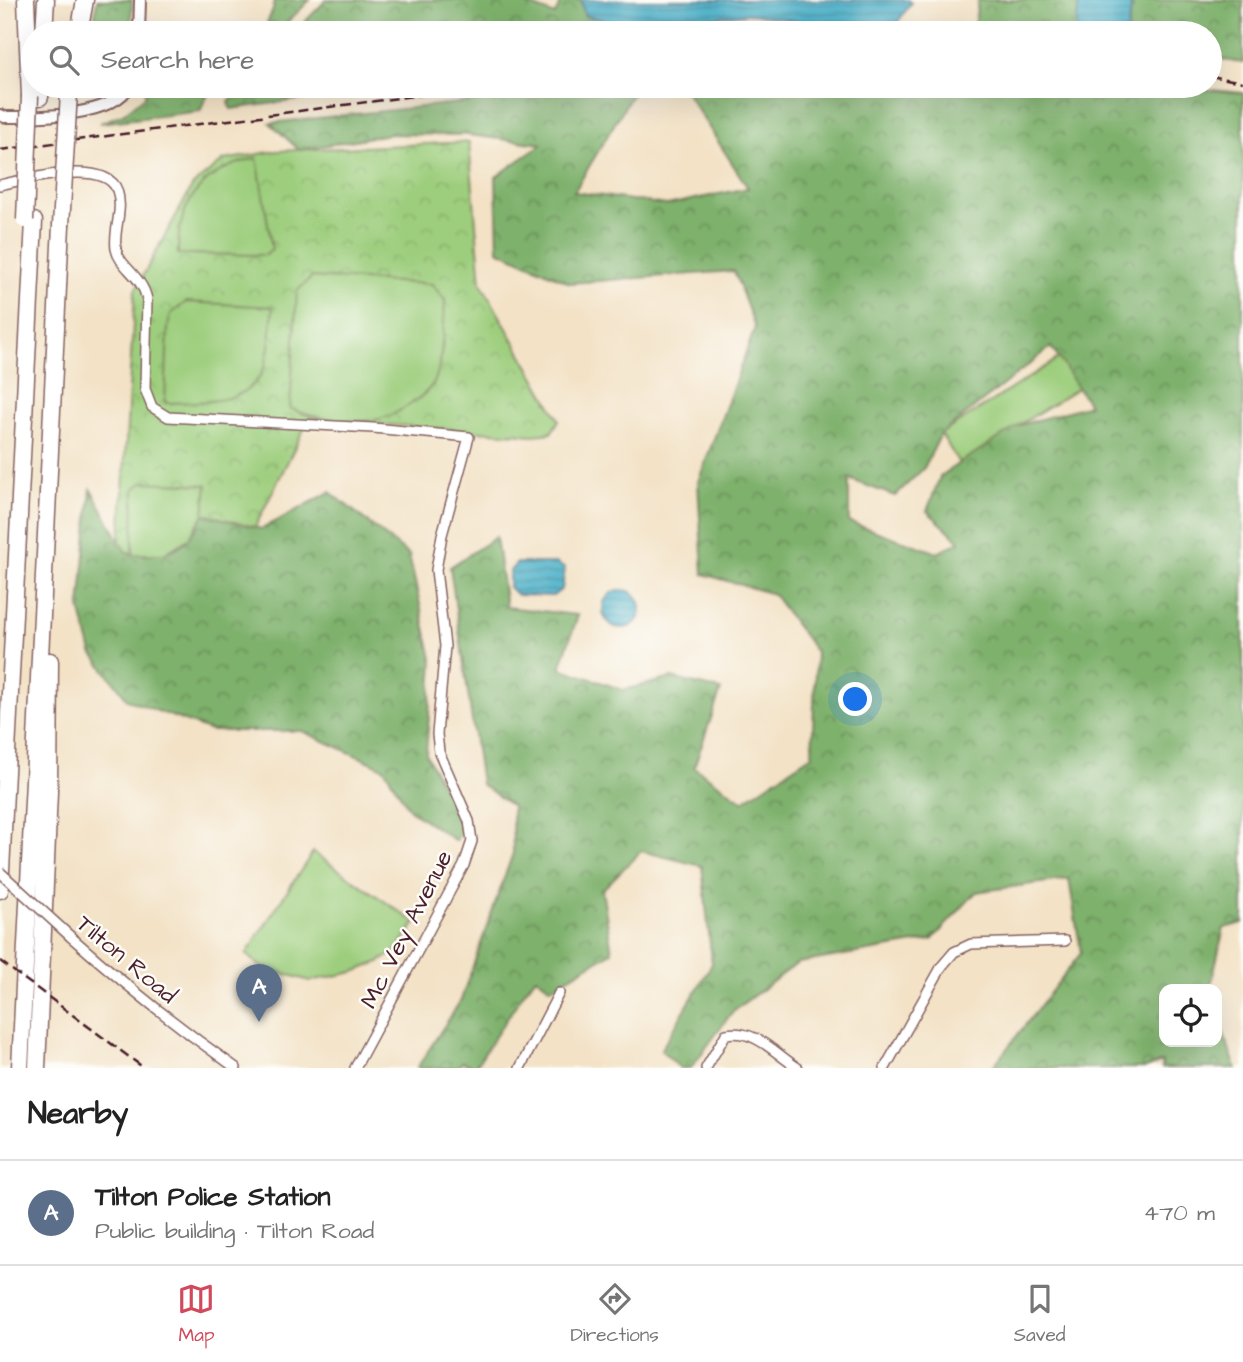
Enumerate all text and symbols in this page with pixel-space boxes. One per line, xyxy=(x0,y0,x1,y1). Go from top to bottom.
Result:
search box xyxy=(21,21,1222,98)
icon: search xyxy=(45,41,83,79)
text: Search here xyxy=(101,42,254,78)
your location xyxy=(838,682,872,716)
street label: Mc Vey Avenue xyxy=(352,844,462,1015)
street label: Tilton Road xyxy=(69,907,184,1012)
pin: A xyxy=(236,964,282,1022)
map controls xyxy=(1159,984,1222,1047)
button: locate xyxy=(1159,984,1222,1047)
text: Nearby xyxy=(28,1093,128,1135)
text: Tilton Police Station xyxy=(95,1179,330,1215)
text: A xyxy=(44,1197,58,1229)
text: 470 m xyxy=(1144,1197,1215,1229)
text: Public building · Tilton Road xyxy=(95,1215,374,1247)
tab: Map xyxy=(177,1280,215,1349)
tab: Directions xyxy=(570,1280,659,1349)
tab: Saved xyxy=(1014,1280,1065,1349)

